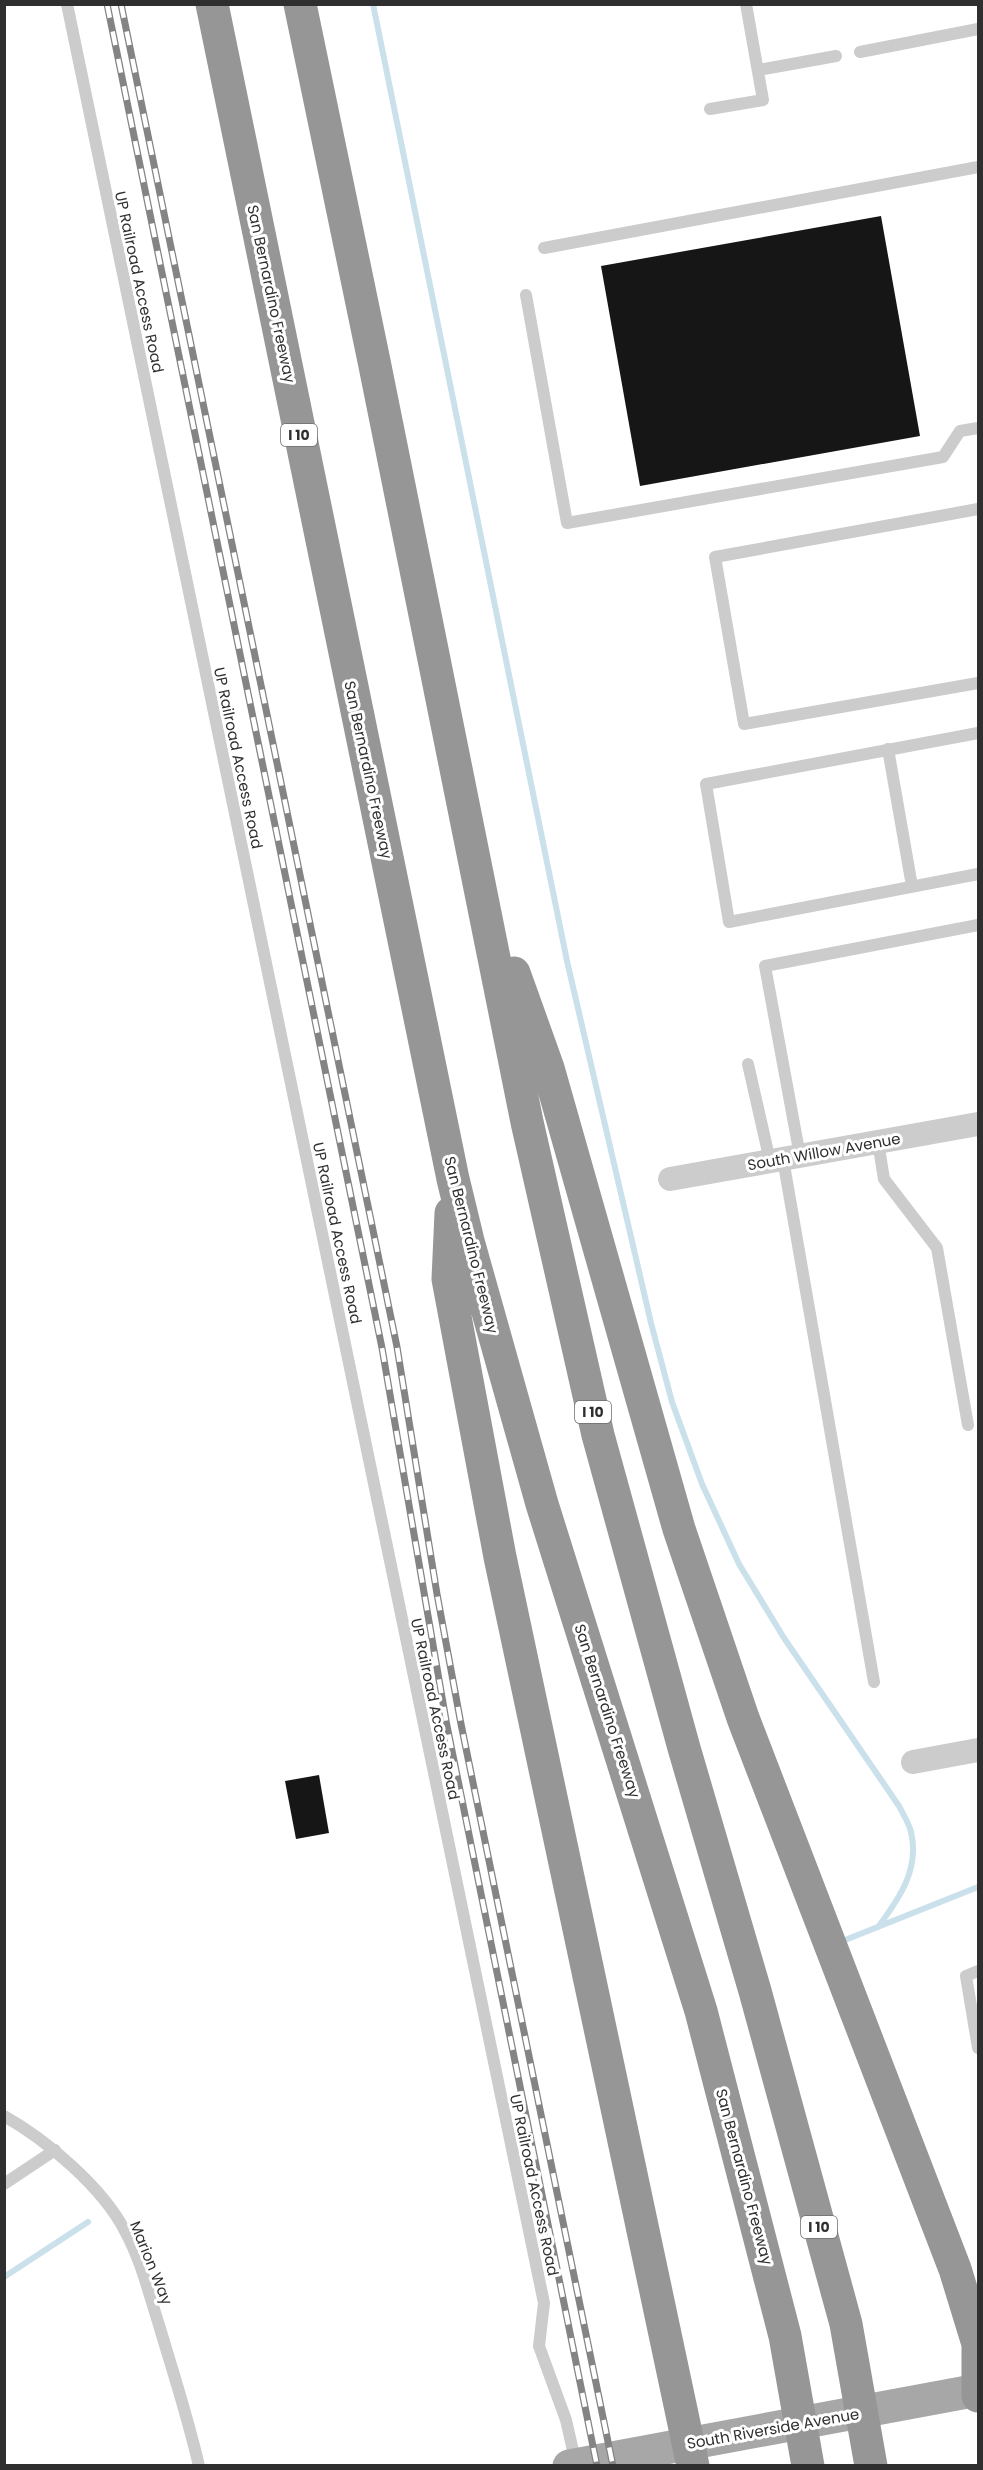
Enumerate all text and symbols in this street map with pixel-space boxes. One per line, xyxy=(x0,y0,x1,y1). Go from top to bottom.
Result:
street label: UP Railroad Access Road xyxy=(110,189,169,375)
street label: San Bernardino Freeway xyxy=(242,203,301,385)
road number: I 10 xyxy=(281,424,317,446)
street label: UP Railroad Access Road xyxy=(209,665,268,851)
street label: San Bernardino Freeway xyxy=(339,679,398,861)
street label: South Willow Avenue xyxy=(746,1128,902,1175)
street label: UP Railroad Access Road xyxy=(308,1140,367,1326)
street label: San Bernardino Freeway xyxy=(439,1154,504,1336)
road number: I 10 xyxy=(575,1401,611,1423)
street label: UP Railroad Access Road xyxy=(406,1616,465,1802)
street label: San Bernardino Freeway xyxy=(569,1621,646,1801)
street label: San Bernardino Freeway xyxy=(711,2086,778,2268)
street label: UP Railroad Access Road xyxy=(505,2092,564,2278)
road number: I 10 xyxy=(801,2216,837,2238)
street label: Marion Way xyxy=(125,2218,178,2308)
street label: South Riverside Avenue xyxy=(685,2403,861,2454)

